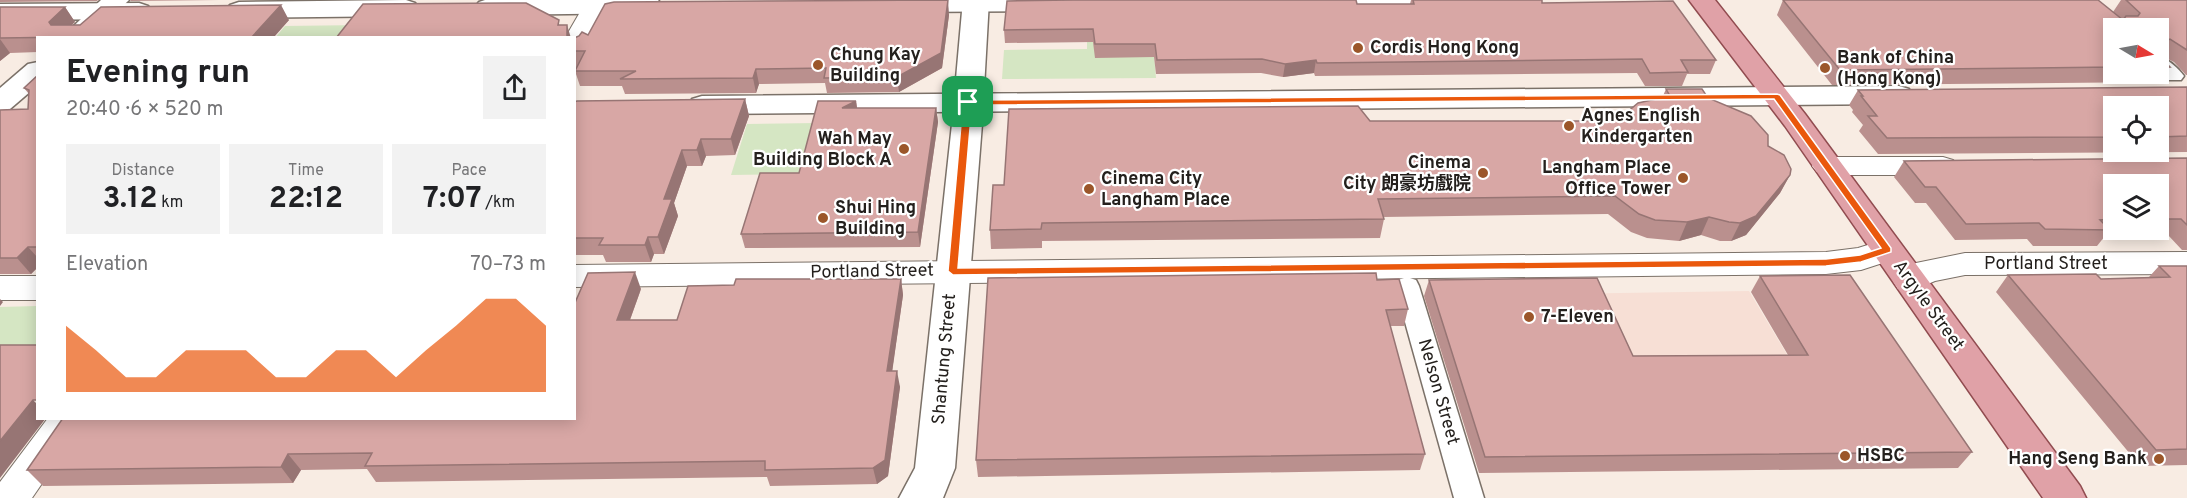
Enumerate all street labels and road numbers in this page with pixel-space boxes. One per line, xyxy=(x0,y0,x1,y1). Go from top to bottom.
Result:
street label: Portland Street xyxy=(1984,253,2108,276)
street label: Argyle Street xyxy=(1887,256,1969,356)
street label: Portland Street xyxy=(810,259,934,285)
street label: Shantung Street xyxy=(928,292,962,426)
street label: Nelson Street xyxy=(1412,336,1464,448)

